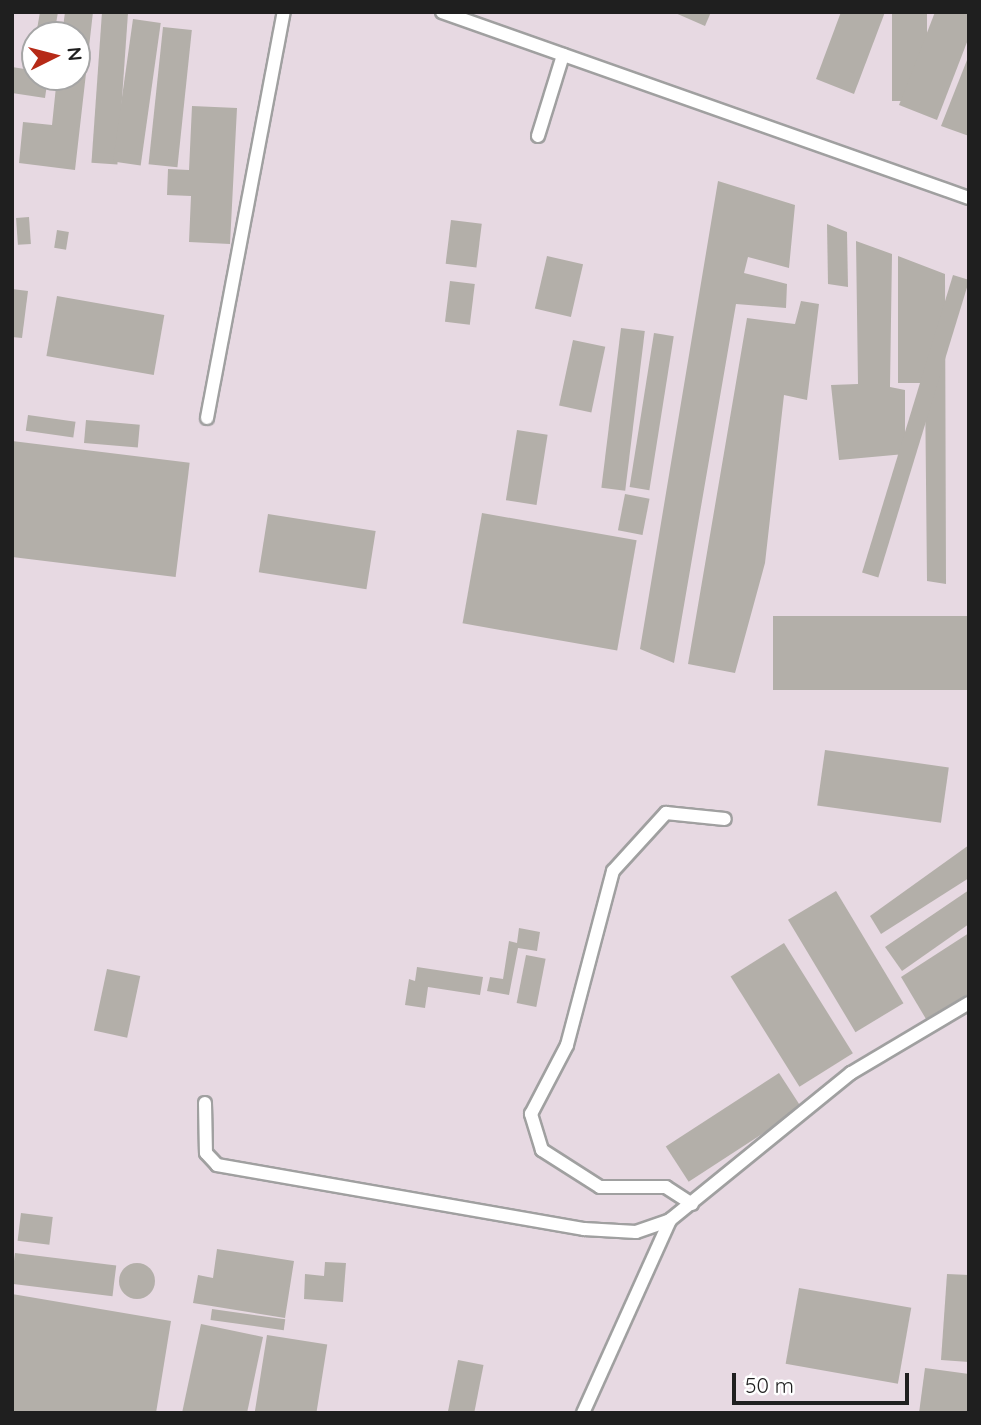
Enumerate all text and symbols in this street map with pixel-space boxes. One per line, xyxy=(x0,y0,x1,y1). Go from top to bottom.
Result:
north arrow xyxy=(21,21,91,91)
text: N xyxy=(62,46,88,62)
scale bar xyxy=(736,1358,913,1402)
text: 50 m xyxy=(745,1372,794,1398)

